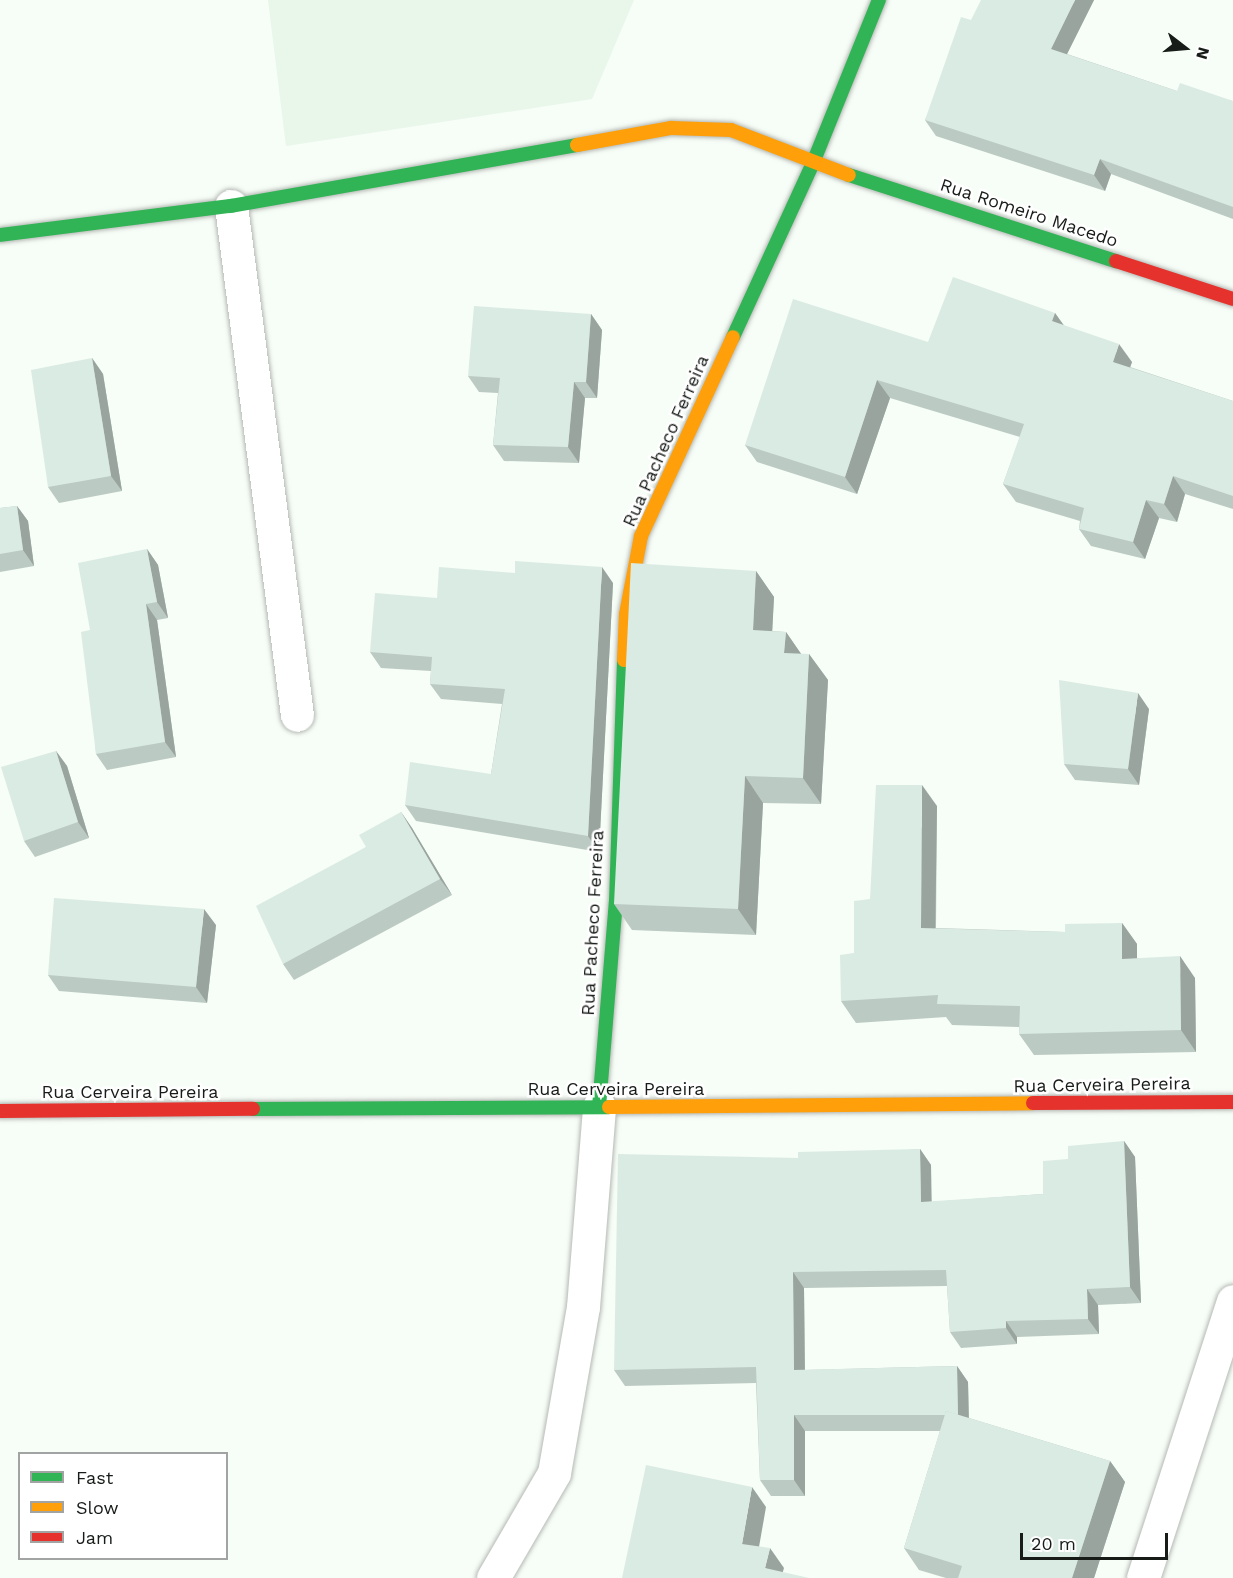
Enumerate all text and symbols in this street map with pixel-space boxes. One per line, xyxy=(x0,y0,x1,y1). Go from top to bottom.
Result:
north arrow xyxy=(1155,18,1215,78)
text: N xyxy=(1192,45,1214,61)
street label: Rua Romeiro Macedo xyxy=(937,174,1121,252)
street label: Rua Pacheco Ferreira xyxy=(618,352,714,530)
street label: Rua Pacheco Ferreira xyxy=(577,829,609,1017)
street label: Rua Cerveira Pereira xyxy=(1013,1073,1191,1097)
street label: Rua Cerveira Pereira xyxy=(527,1078,705,1100)
street label: Rua Cerveira Pereira xyxy=(41,1081,219,1103)
legend xyxy=(18,1452,228,1560)
text: Fast xyxy=(76,1467,113,1488)
text: Slow xyxy=(76,1497,119,1518)
scale bar xyxy=(1023,1521,1172,1559)
text: Jam xyxy=(76,1527,113,1548)
text: 20 m xyxy=(1031,1533,1076,1554)

